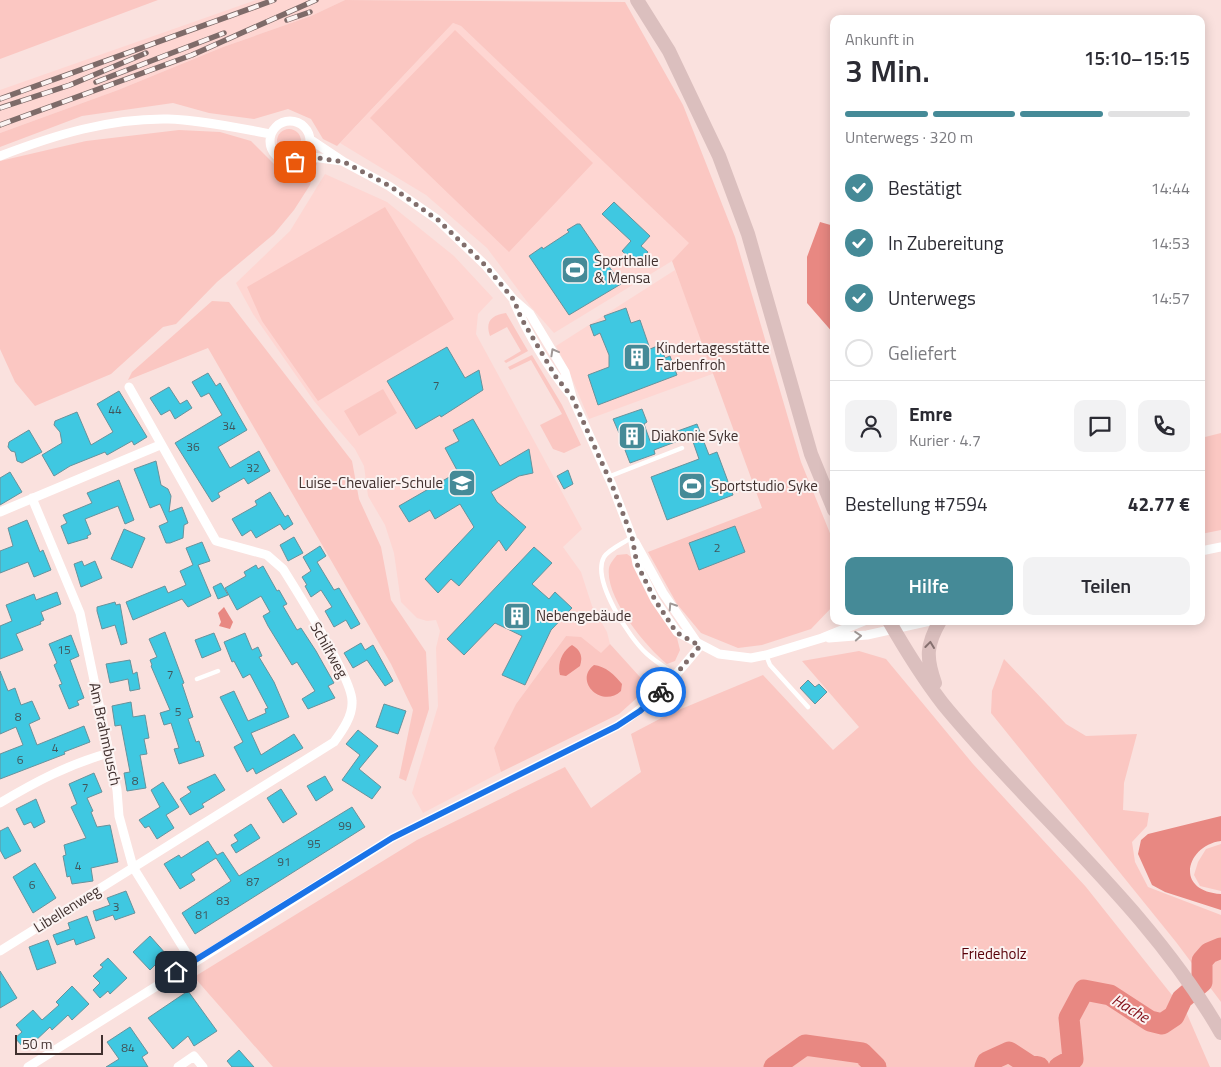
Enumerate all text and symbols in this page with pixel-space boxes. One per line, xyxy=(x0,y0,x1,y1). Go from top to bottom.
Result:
text: Ankunft in xyxy=(845,27,914,51)
text: 15:10–15:15 xyxy=(1084,43,1190,72)
text: 3 Min. xyxy=(845,46,930,94)
text: Unterwegs · 320 m xyxy=(845,125,973,149)
pin xyxy=(274,141,316,183)
icon: bag xyxy=(281,148,309,176)
text: Bestätigt xyxy=(888,173,962,202)
icon: check xyxy=(845,174,873,202)
text: 14:44 xyxy=(1151,176,1190,200)
text: In Zubereitung xyxy=(888,228,1004,257)
icon: check xyxy=(845,229,873,257)
text: 14:53 xyxy=(1151,231,1190,255)
place label: Sporthalle & Mensa xyxy=(594,249,659,289)
sports icon: Sporthalle & Mensa xyxy=(560,255,590,285)
text: Unterwegs xyxy=(888,283,976,312)
icon: check xyxy=(845,284,873,312)
text: 14:57 xyxy=(1151,286,1190,310)
place label: Kindertagesstätte Farbenfroh xyxy=(656,336,769,376)
text: Geliefert xyxy=(888,338,956,367)
building icon: Kindertagesstätte Farbenfroh xyxy=(622,342,652,372)
one-way arrow xyxy=(550,349,560,358)
house number: 7 xyxy=(433,376,439,395)
text: Emre xyxy=(909,399,952,428)
house number: 44 xyxy=(108,400,122,419)
button: person xyxy=(845,400,897,452)
button: chat xyxy=(1074,400,1126,452)
button: phone xyxy=(1138,400,1190,452)
house number: 34 xyxy=(222,416,236,435)
building icon: Diakonie Syke xyxy=(617,421,647,451)
place label: Diakonie Syke xyxy=(651,424,738,447)
text: Kurier · 4.7 xyxy=(909,428,981,452)
house number: 36 xyxy=(186,437,200,456)
house number: 32 xyxy=(246,458,260,477)
school or university icon: Luise-Chevalier-Schule xyxy=(447,468,477,498)
place label: Luise-Chevalier-Schule xyxy=(299,471,443,494)
sports icon: Sportstudio Syke xyxy=(677,471,707,501)
place label: Sportstudio Syke xyxy=(711,474,818,497)
text: Bestellung #7594 xyxy=(845,489,988,518)
text: 42.77 € xyxy=(1128,489,1190,518)
house number: 2 xyxy=(714,538,720,557)
button: Hilfe xyxy=(845,557,1013,615)
button: Teilen xyxy=(1023,557,1190,615)
building icon: Nebengebäude xyxy=(502,601,532,631)
one-way arrow xyxy=(668,602,678,611)
place label: Nebengebäude xyxy=(536,604,631,627)
street label: Schilfweg xyxy=(305,617,354,682)
one-way arrow xyxy=(854,631,862,642)
house number: 15 xyxy=(57,640,71,659)
one-way arrow xyxy=(924,640,935,648)
house number: 7 xyxy=(167,665,173,684)
courier xyxy=(636,667,686,717)
icon: bike xyxy=(647,678,675,706)
street label: Am Brahmbusch xyxy=(83,680,128,788)
house number: 5 xyxy=(175,702,182,721)
house number: 8 xyxy=(15,707,22,726)
house number: 4 xyxy=(52,738,59,757)
house number: 6 xyxy=(17,750,24,769)
house number: 8 xyxy=(132,771,139,790)
house number: 7 xyxy=(82,778,88,797)
house number: 99 xyxy=(338,816,352,835)
house number: 95 xyxy=(307,834,321,853)
house number: 91 xyxy=(277,852,291,871)
house number: 4 xyxy=(75,856,82,875)
house number: 87 xyxy=(246,872,260,891)
house number: 6 xyxy=(29,875,36,894)
street label: Libellenweg xyxy=(29,879,105,938)
house number: 83 xyxy=(216,891,230,910)
house number: 3 xyxy=(113,897,119,916)
house number: 81 xyxy=(195,905,209,924)
park label: Friedeholz xyxy=(961,942,1027,965)
pin xyxy=(155,951,197,993)
icon: home xyxy=(162,958,190,986)
water label: Hache xyxy=(1108,987,1156,1029)
scale bar xyxy=(15,1032,102,1055)
text: 50 m xyxy=(22,1033,52,1054)
house number: 84 xyxy=(121,1038,135,1057)

